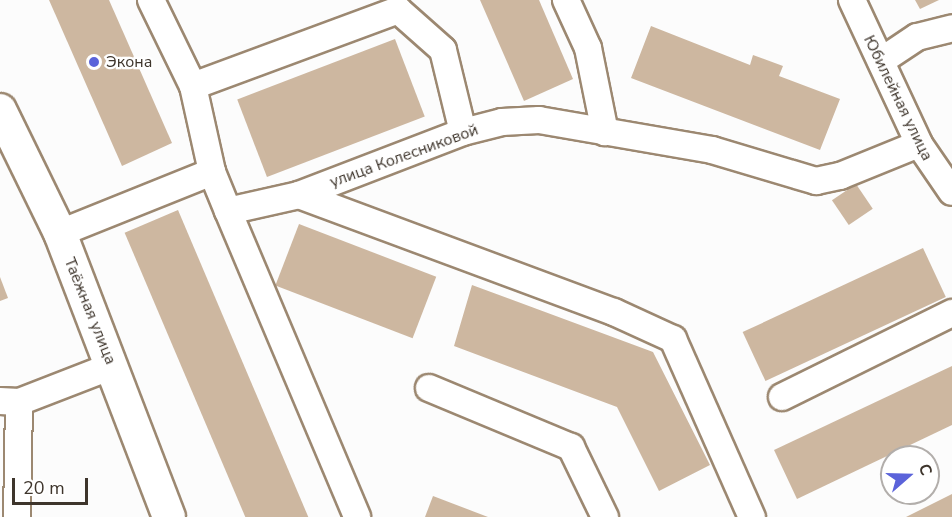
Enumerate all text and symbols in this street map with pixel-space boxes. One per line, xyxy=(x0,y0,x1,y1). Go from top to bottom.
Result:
street label: Юбилейная улица xyxy=(859,32,937,164)
place label: Экона xyxy=(106,52,152,72)
marker: Экона xyxy=(87,55,101,69)
street label: улица Колесниковой xyxy=(327,120,481,192)
street label: Таёжная улица xyxy=(60,255,120,367)
north arrow xyxy=(880,445,940,505)
text: С xyxy=(913,461,937,478)
scale bar xyxy=(15,466,92,504)
text: 20 m xyxy=(23,476,65,500)

